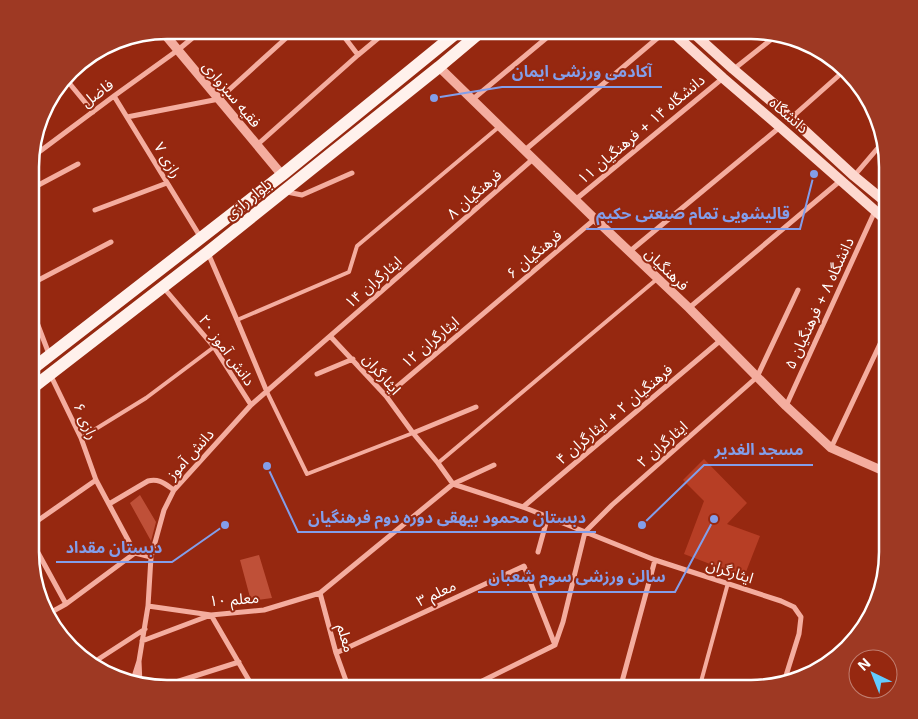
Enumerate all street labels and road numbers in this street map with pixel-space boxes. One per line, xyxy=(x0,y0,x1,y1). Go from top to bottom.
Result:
street label: فقیه سبزواری xyxy=(199,57,266,131)
street label: دانشگاه ۱۴ + فرهنگیان ۱۱ xyxy=(573,70,709,188)
street label: فاضل xyxy=(77,75,117,111)
street label: دانشگاه xyxy=(766,93,812,137)
street label: رازی ۷ xyxy=(150,139,186,181)
street label: فرهنگیان ۸ xyxy=(443,165,506,223)
street label: بلوار رازی xyxy=(221,174,275,224)
street label: فرهنگیان ۶ xyxy=(502,225,566,283)
street label: دانشگاه ۸ + فرهنگیان ۵ xyxy=(780,234,858,372)
street label: فرهنگیان xyxy=(641,244,693,295)
street label: ایثارگران ۱۴ xyxy=(340,252,406,312)
street label: دانش آموز ۲۰ xyxy=(195,311,259,389)
street label: ایثارگران ۱۲ xyxy=(397,312,463,372)
street label: ایثارگران xyxy=(359,349,405,399)
street label: فرهنگیان ۲ + ایثارگران ۴ xyxy=(552,360,676,468)
street label: رازی ۶ xyxy=(70,400,102,442)
street label: ایثارگران ۲ xyxy=(633,417,691,471)
street label: دانش آموز xyxy=(162,425,218,484)
street label: ایثارگران xyxy=(704,554,756,588)
street label: معلم ۳ xyxy=(413,576,460,612)
street label: معلم ۱۰ xyxy=(208,588,260,612)
street label: معلم xyxy=(331,622,359,655)

